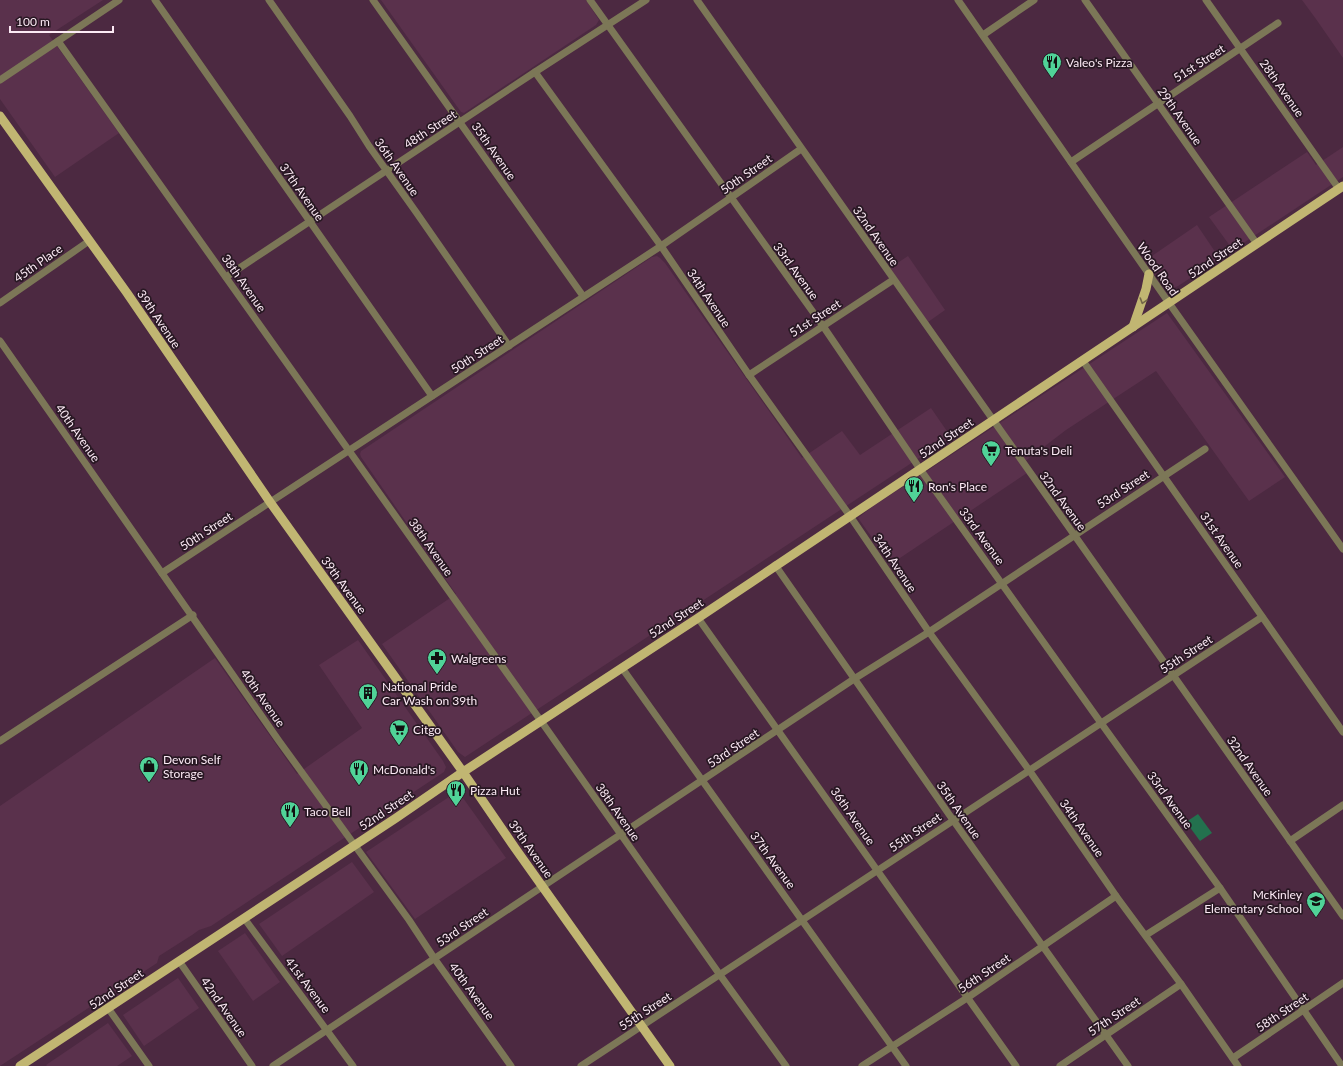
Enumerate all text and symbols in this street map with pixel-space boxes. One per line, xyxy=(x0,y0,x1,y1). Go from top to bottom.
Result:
scale bar xyxy=(10,8,113,34)
text: 100 m xyxy=(16,14,50,29)
street label: 51st Street xyxy=(1171,41,1228,85)
restaurant icon: Valeo's Pizza xyxy=(1041,51,1063,79)
place label: Valeo's Pizza xyxy=(1066,55,1132,70)
street label: 28th Avenue xyxy=(1257,56,1307,120)
street label: 29th Avenue xyxy=(1155,84,1205,148)
street label: 48th Street xyxy=(401,106,460,152)
street label: 35th Avenue xyxy=(469,119,519,183)
street label: 36th Avenue xyxy=(372,135,422,199)
street label: 50th Street xyxy=(717,150,775,197)
street label: 37th Avenue xyxy=(277,160,327,224)
street label: 32nd Avenue xyxy=(850,203,902,269)
street label: 52nd Street xyxy=(1185,234,1245,282)
street label: 33rd Avenue xyxy=(770,239,822,303)
street label: Wood Road xyxy=(1134,239,1182,299)
street label: 45th Place xyxy=(11,241,65,285)
street label: 38th Avenue xyxy=(219,251,269,315)
street label: 34th Avenue xyxy=(684,266,734,330)
street label: 39th Avenue xyxy=(134,287,184,351)
street label: 51st Street xyxy=(787,296,844,340)
one-way arrow xyxy=(1139,297,1148,304)
street label: 50th Street xyxy=(448,331,507,377)
street label: 40th Avenue xyxy=(53,401,103,465)
street label: 52nd Street xyxy=(916,414,976,462)
supermarket icon: Tenuta's Deli xyxy=(980,439,1002,467)
place label: Tenuta's Deli xyxy=(1005,443,1072,458)
street label: 53rd Street xyxy=(1094,466,1153,511)
street label: 32nd Avenue xyxy=(1036,468,1090,534)
restaurant icon: Ron's Place xyxy=(903,475,925,503)
place label: Ron's Place xyxy=(928,479,987,494)
street label: 33rd Avenue xyxy=(956,504,1008,568)
street label: 50th Street xyxy=(177,508,236,554)
street label: 31st Avenue xyxy=(1197,509,1247,571)
street label: 38th Avenue xyxy=(406,515,456,579)
street label: 34th Avenue xyxy=(870,531,920,595)
street label: 39th Avenue xyxy=(318,553,370,617)
street label: 52nd Street xyxy=(646,594,707,641)
street label: 55th Street xyxy=(1157,631,1216,677)
pharmacy icon: Walgreens xyxy=(426,647,448,675)
place label: Walgreens xyxy=(451,651,506,666)
street label: 40th Avenue xyxy=(238,666,288,730)
place label: National Pride Car Wash on 39th xyxy=(382,679,477,708)
building icon: National Pride Car Wash on 39th xyxy=(357,682,379,710)
supermarket icon: Citgo xyxy=(388,718,410,746)
place label: Citgo xyxy=(413,722,441,737)
street label: 53rd Street xyxy=(704,725,762,771)
street label: 32nd Avenue xyxy=(1224,733,1276,799)
place label: Devon Self Storage xyxy=(163,752,221,781)
shop icon: Devon Self Storage xyxy=(138,755,160,783)
restaurant icon: McDonald's xyxy=(348,758,370,786)
place label: McDonald's xyxy=(373,762,435,777)
street label: 33rd Avenue xyxy=(1144,768,1196,832)
street label: 35th Avenue xyxy=(934,778,984,842)
restaurant icon: Pizza Hut xyxy=(445,779,467,807)
street label: 38th Avenue xyxy=(593,780,643,844)
place label: Pizza Hut xyxy=(470,783,521,798)
street label: 36th Avenue xyxy=(828,784,878,848)
street label: 52nd Street xyxy=(356,786,416,834)
street label: 34th Avenue xyxy=(1057,796,1107,860)
restaurant icon: Taco Bell xyxy=(279,800,301,828)
place label: Taco Bell xyxy=(304,804,351,819)
street label: 55th Street xyxy=(886,809,944,855)
street label: 39th Avenue xyxy=(506,817,556,881)
street label: 37th Avenue xyxy=(747,828,799,892)
place label: McKinley Elementary School xyxy=(1204,887,1303,916)
school or university icon: McKinley Elementary School xyxy=(1305,890,1327,918)
street label: 53rd Street xyxy=(433,904,491,950)
street label: 56th Street xyxy=(955,950,1013,996)
street label: 41st Avenue xyxy=(282,954,334,1016)
street label: 40th Avenue xyxy=(446,959,498,1023)
street label: 52nd Street xyxy=(86,965,146,1013)
street label: 42nd Avenue xyxy=(198,974,250,1040)
street label: 55th Street xyxy=(616,988,675,1034)
street label: 58th Street xyxy=(1253,989,1311,1035)
street label: 57th Street xyxy=(1085,993,1143,1039)

